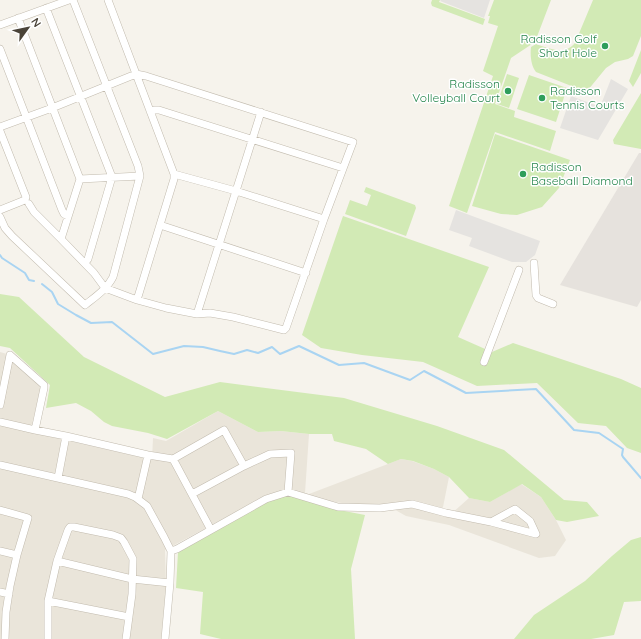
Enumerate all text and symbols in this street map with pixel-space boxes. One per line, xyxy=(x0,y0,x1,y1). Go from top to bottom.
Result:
north arrow xyxy=(8,8,48,48)
text: N xyxy=(28,15,44,30)
place label: Radisson Golf Short Hole xyxy=(520,31,598,60)
marker: Radisson Golf Short Hole xyxy=(600,41,610,51)
place label: Radisson Volleyball Court xyxy=(412,76,500,105)
place label: Radisson Tennis Courts xyxy=(550,83,625,112)
marker: Radisson Volleyball Court xyxy=(503,86,513,96)
marker: Radisson Tennis Courts xyxy=(537,93,547,103)
place label: Radisson Baseball Diamond xyxy=(531,159,633,188)
marker: Radisson Baseball Diamond xyxy=(518,169,528,179)

